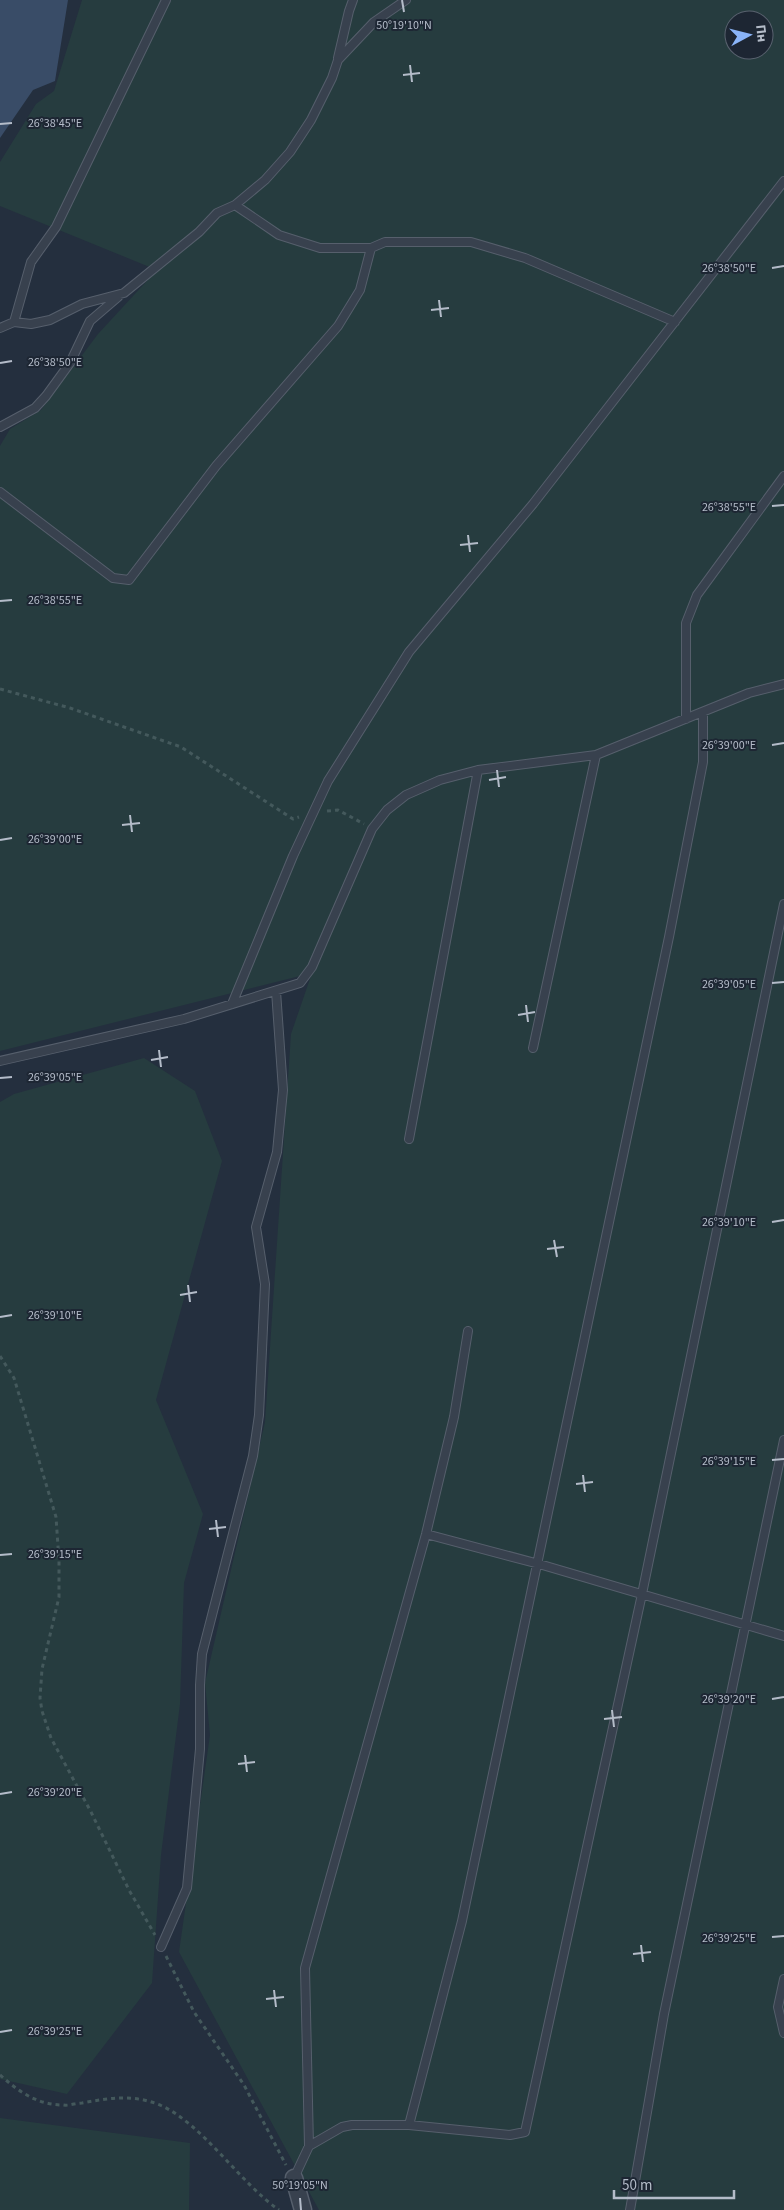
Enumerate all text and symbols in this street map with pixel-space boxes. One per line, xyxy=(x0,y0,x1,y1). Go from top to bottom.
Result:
north arrow xyxy=(724,10,774,60)
text: 50°19'10"N xyxy=(376,17,432,34)
text: Пн xyxy=(750,24,772,43)
text: 26°38'45"E xyxy=(28,115,82,132)
text: 26°38'50"E xyxy=(702,260,756,277)
text: 26°38'50"E xyxy=(28,354,82,371)
text: 26°38'55"E xyxy=(702,499,756,516)
text: 26°38'55"E xyxy=(28,592,82,609)
text: 26°39'00"E xyxy=(702,737,756,754)
text: 26°39'00"E xyxy=(28,831,82,848)
text: 26°39'05"E xyxy=(702,976,756,993)
text: 26°39'05"E xyxy=(28,1069,82,1086)
text: 26°39'10"E xyxy=(702,1214,756,1231)
text: 26°39'10"E xyxy=(28,1307,82,1324)
text: 26°39'15"E xyxy=(702,1453,756,1470)
text: 26°39'15"E xyxy=(28,1546,82,1563)
text: 26°39'20"E xyxy=(702,1691,756,1708)
text: 26°39'20"E xyxy=(28,1784,82,1801)
text: 26°39'25"E xyxy=(702,1930,756,1947)
text: 26°39'25"E xyxy=(28,2023,82,2040)
scale bar xyxy=(614,2168,734,2200)
text: 50 m xyxy=(622,2175,652,2196)
text: 50°19'05"N xyxy=(272,2177,328,2194)

